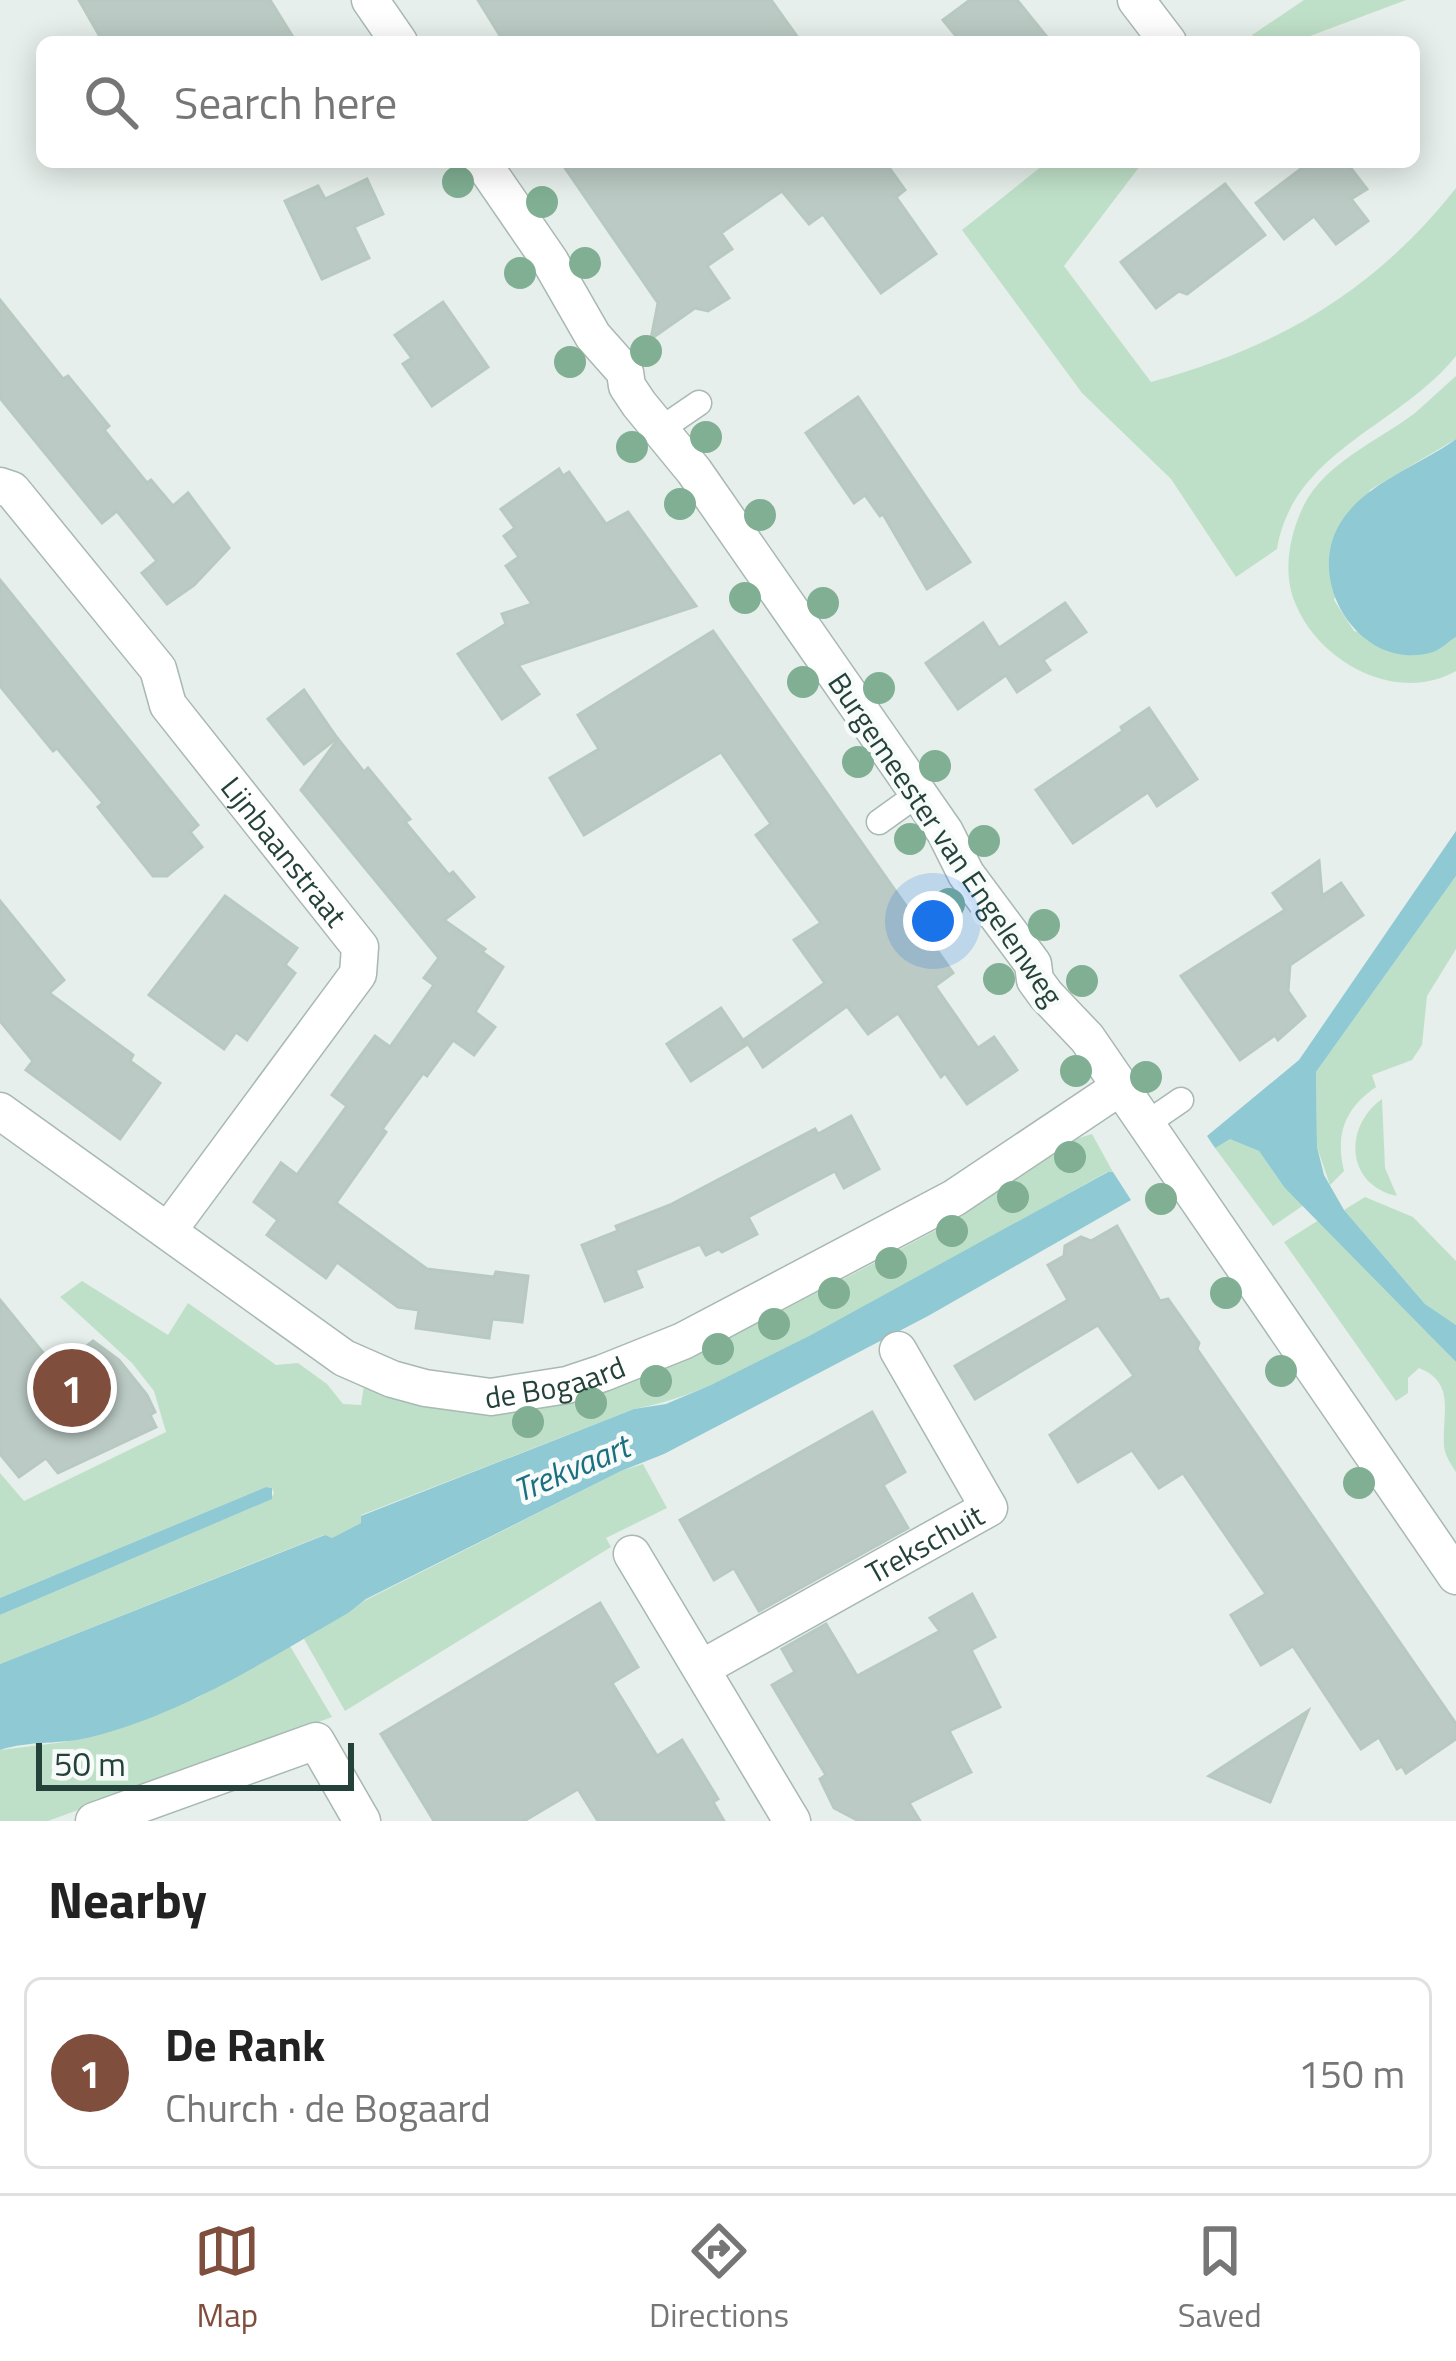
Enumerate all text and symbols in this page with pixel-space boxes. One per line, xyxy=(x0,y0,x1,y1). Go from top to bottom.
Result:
search box xyxy=(36,36,1420,168)
text: Search here xyxy=(174,68,397,136)
icon: search xyxy=(78,69,144,135)
street label: Burgemeester van Engelenweg xyxy=(817,663,1075,1015)
street label: Lijnbaanstraat xyxy=(210,766,359,937)
your location xyxy=(903,891,963,951)
pin: 1 xyxy=(33,1343,111,1433)
street label: de Bogaard xyxy=(481,1343,632,1421)
water label: Trekvaart xyxy=(505,1420,640,1515)
street label: Trekschuit xyxy=(857,1492,993,1595)
scale bar xyxy=(36,1737,354,1790)
text: 50 m xyxy=(54,1739,126,1789)
text: Nearby xyxy=(48,1860,207,1938)
text: De Rank xyxy=(165,2010,325,2078)
text: 1 xyxy=(79,2044,101,2103)
text: 150 m xyxy=(1298,2044,1405,2103)
text: Church · de Bogaard xyxy=(165,2078,491,2137)
tab: Map xyxy=(194,2218,260,2340)
tab: Directions xyxy=(649,2218,789,2340)
tab: Saved xyxy=(1178,2218,1262,2340)

